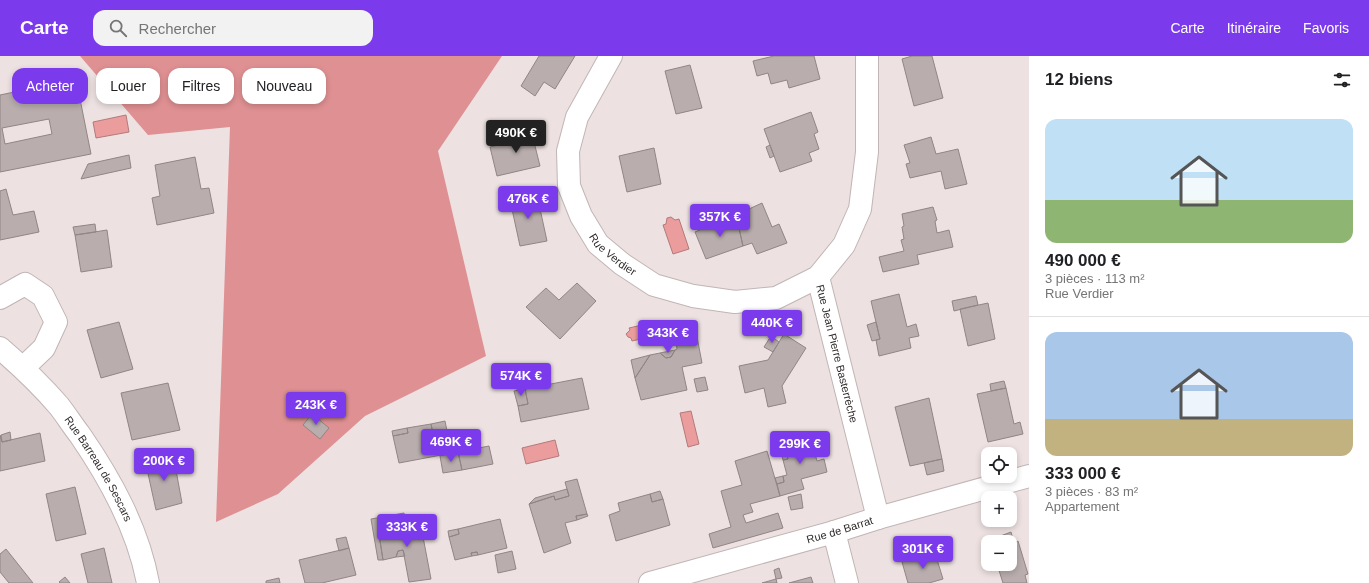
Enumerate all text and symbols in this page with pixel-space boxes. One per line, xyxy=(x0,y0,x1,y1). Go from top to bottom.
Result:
search box xyxy=(93,10,373,46)
text: Carte xyxy=(20,17,69,38)
icon: search xyxy=(107,17,129,39)
text: Rechercher xyxy=(139,20,216,37)
text: Carte xyxy=(1170,20,1205,36)
text: Itinéraire xyxy=(1227,20,1281,36)
text: Favoris xyxy=(1303,20,1349,36)
chip: Acheter xyxy=(12,68,88,104)
chip: Louer xyxy=(96,68,160,104)
chip: Filtres xyxy=(168,68,234,104)
chip: Nouveau xyxy=(242,68,326,104)
icon: filters xyxy=(1331,69,1353,91)
text: 12 biens xyxy=(1045,70,1113,89)
pin: 490K € xyxy=(483,120,549,154)
text: 490K € xyxy=(495,125,537,140)
icon: home xyxy=(1163,145,1235,217)
pin: 476K € xyxy=(495,186,561,220)
text: 476K € xyxy=(507,191,549,206)
pin: 357K € xyxy=(687,204,753,238)
text: 357K € xyxy=(699,209,741,224)
street label: Rue Verdier xyxy=(587,231,639,278)
text: 490 000 € xyxy=(1045,251,1121,270)
text: 3 pièces · 113 m² xyxy=(1045,271,1144,286)
street label: Rue Jean Pierre Basterrèche xyxy=(814,283,860,424)
text: Rue Verdier xyxy=(1045,286,1114,301)
pin: 440K € xyxy=(739,310,805,344)
text: 440K € xyxy=(751,315,793,330)
pin: 343K € xyxy=(635,320,701,354)
text: 343K € xyxy=(647,325,689,340)
icon: home xyxy=(1163,358,1235,430)
pin: 574K € xyxy=(488,363,554,397)
text: 574K € xyxy=(500,368,542,383)
pin: 243K € xyxy=(283,392,349,426)
text: 243K € xyxy=(295,397,337,412)
street label: Rue Barreau de Sescars xyxy=(62,414,134,524)
pin: 469K € xyxy=(418,429,484,463)
pin: 299K € xyxy=(767,431,833,465)
text: 469K € xyxy=(430,434,472,449)
text: 299K € xyxy=(779,436,821,451)
map controls xyxy=(981,447,1017,571)
button: locate xyxy=(981,447,1017,483)
pin: 200K € xyxy=(131,448,197,482)
text: 200K € xyxy=(143,453,185,468)
text: 333 000 € xyxy=(1045,464,1121,483)
text: 3 pièces · 83 m² xyxy=(1045,484,1138,499)
button: + xyxy=(981,491,1017,527)
text: Appartement xyxy=(1045,499,1119,514)
pin: 333K € xyxy=(374,514,440,548)
street label: Rue de Barrat xyxy=(805,514,874,545)
text: 333K € xyxy=(386,519,428,534)
button: − xyxy=(981,535,1017,571)
pin: 301K € xyxy=(890,536,956,570)
text: 301K € xyxy=(902,541,944,556)

